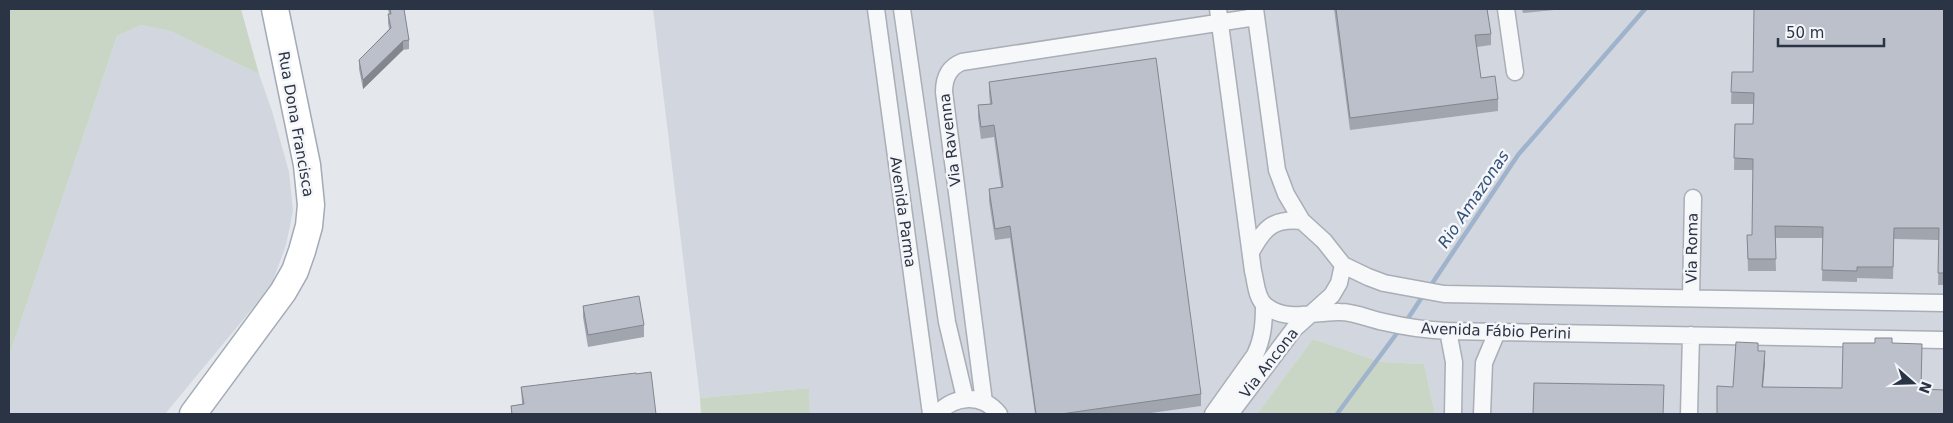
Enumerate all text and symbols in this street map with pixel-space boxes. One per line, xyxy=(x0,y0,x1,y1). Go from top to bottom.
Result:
scale bar xyxy=(1778,15,1884,47)
text: 50 m xyxy=(1786,24,1824,42)
street label: Rua Dona Francisca xyxy=(274,50,318,198)
street label: Via Ravenna xyxy=(935,92,965,188)
water label: Rio Amazonas xyxy=(1434,147,1513,252)
street label: Avenida Parma xyxy=(886,155,920,269)
street label: Via Roma xyxy=(1682,212,1702,284)
street label: Avenida Fábio Perini xyxy=(1420,319,1572,343)
street label: Via Ancona xyxy=(1236,324,1302,402)
north arrow xyxy=(1888,358,1938,408)
text: N xyxy=(1916,379,1935,396)

